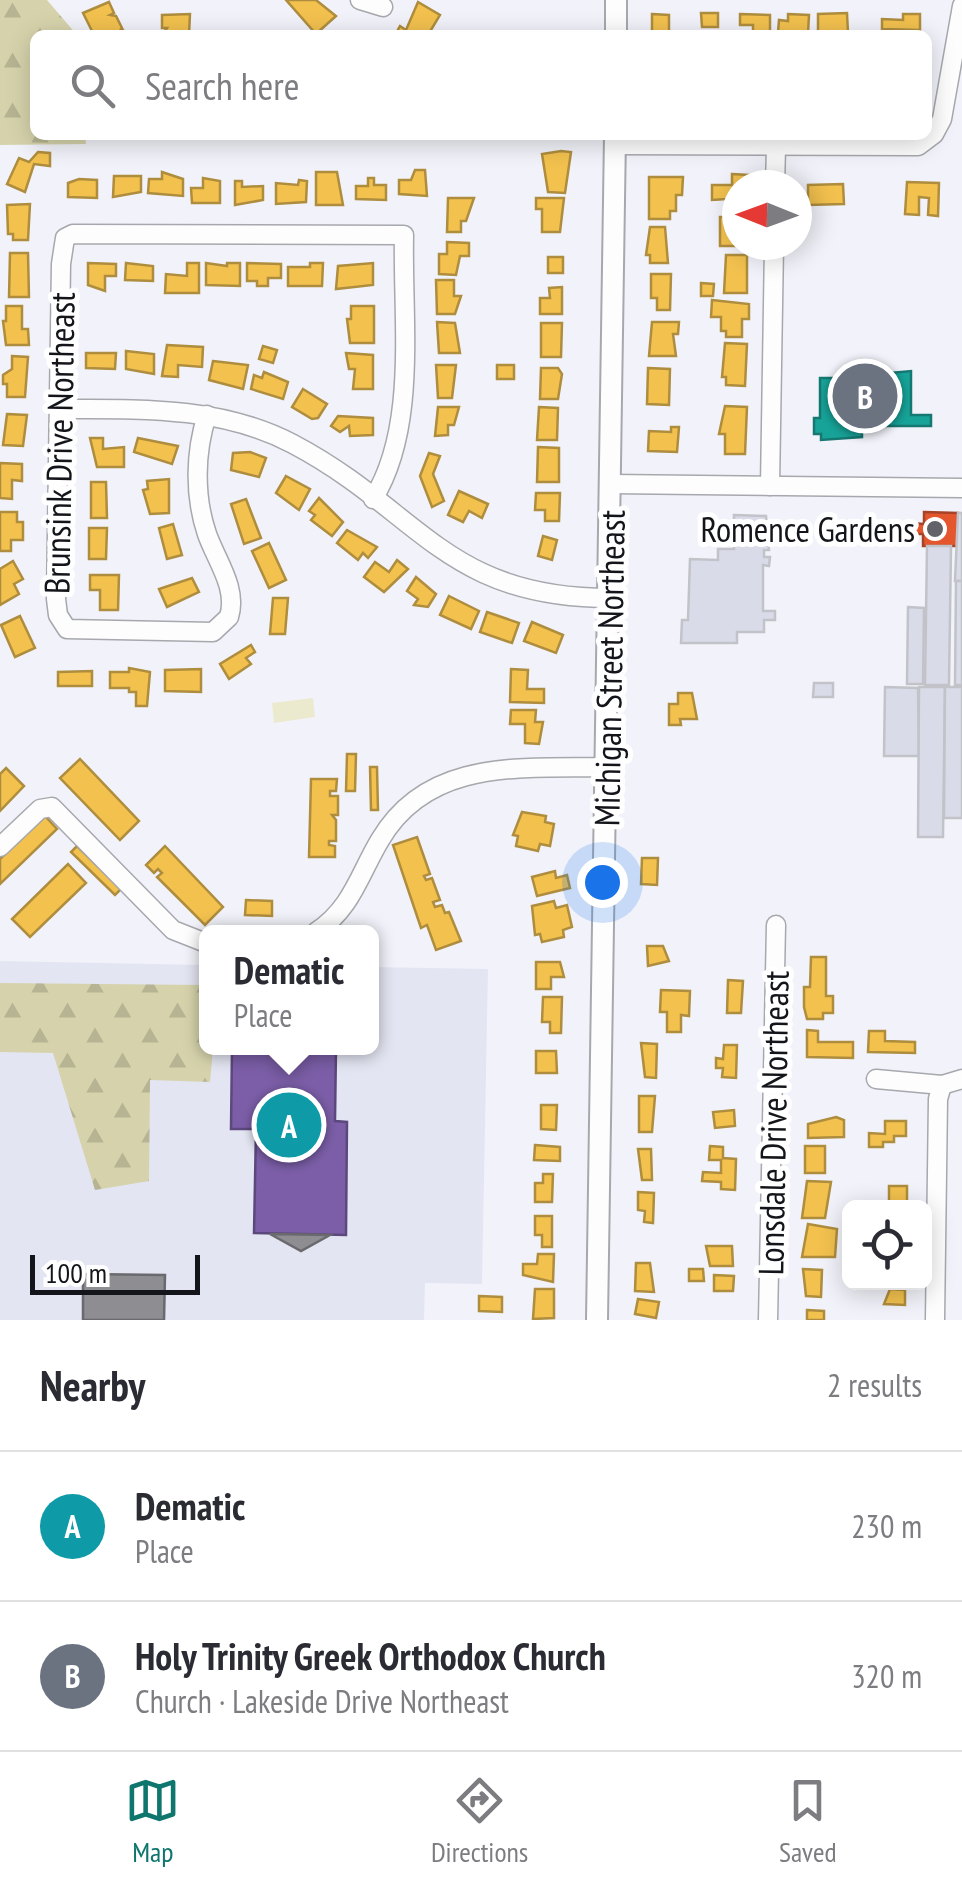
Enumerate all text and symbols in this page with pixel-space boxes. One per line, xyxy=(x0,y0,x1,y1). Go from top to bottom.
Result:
search box xyxy=(30,30,932,140)
icon: search xyxy=(65,58,120,113)
text: Search here xyxy=(145,61,299,110)
north arrow xyxy=(722,170,812,260)
street label: Brunsink Drive Northeast xyxy=(33,291,85,594)
pin: B xyxy=(832,358,898,434)
place label: Romence Gardens xyxy=(700,506,915,552)
street label: Michigan Street Northeast xyxy=(583,509,635,827)
marker: Romence Gardens xyxy=(924,518,946,540)
your location xyxy=(577,857,628,908)
popup xyxy=(199,925,379,1055)
text: Dematic xyxy=(234,945,344,994)
street label: Lonsdale Drive Northeast xyxy=(747,970,799,1276)
text: Place xyxy=(234,994,293,1036)
pin: A xyxy=(256,1088,322,1162)
map controls xyxy=(842,1200,932,1290)
button: locate xyxy=(842,1200,932,1290)
scale bar xyxy=(30,1250,200,1294)
text: 100 m xyxy=(45,1254,107,1291)
text: Nearby xyxy=(40,1358,145,1413)
text: 2 results xyxy=(827,1364,922,1406)
text: Dematic xyxy=(135,1481,245,1530)
text: A xyxy=(64,1505,81,1547)
text: 230 m xyxy=(851,1505,922,1547)
text: Place xyxy=(135,1530,194,1572)
text: Holy Trinity Greek Orthodox Church xyxy=(135,1631,606,1680)
text: B xyxy=(65,1655,80,1697)
text: 320 m xyxy=(851,1655,922,1697)
text: Church · Lakeside Drive Northeast xyxy=(135,1680,509,1722)
tab: Map xyxy=(125,1773,180,1870)
tab: Directions xyxy=(431,1773,528,1870)
tab: Saved xyxy=(779,1773,837,1870)

